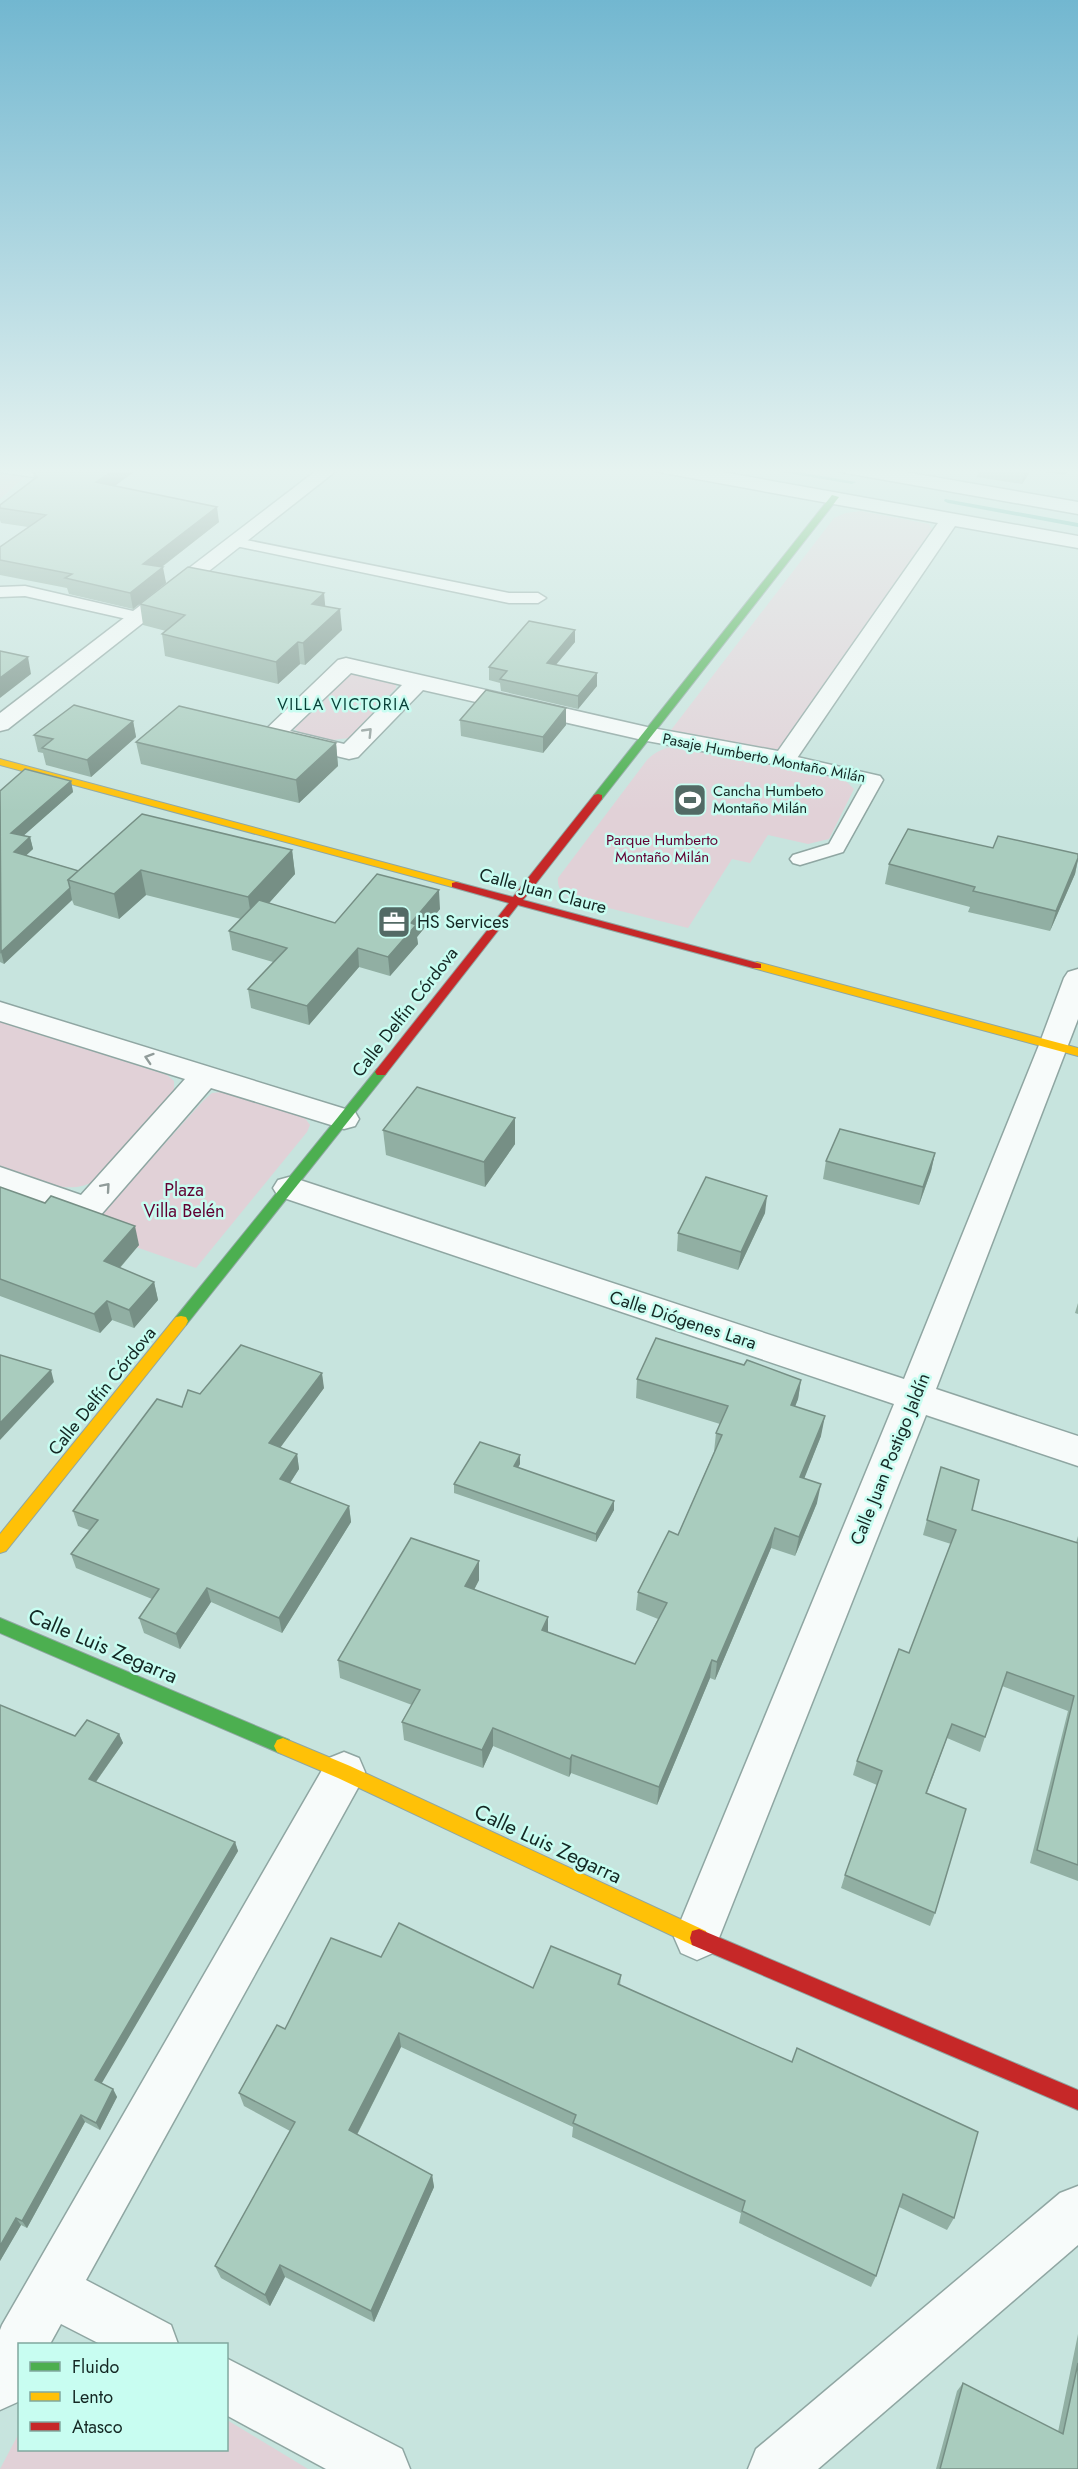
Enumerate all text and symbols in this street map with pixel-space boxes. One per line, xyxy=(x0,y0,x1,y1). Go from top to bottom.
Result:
district label: VILLA VICTORIA xyxy=(277,693,411,716)
street label: Pasaje Humberto Montaño Milán xyxy=(661,728,867,788)
one-way arrow xyxy=(361,729,372,739)
place label: Cancha Humbeto Montaño Milán xyxy=(713,780,824,819)
sports icon: Cancha Humbeto Montaño Milán xyxy=(672,782,708,818)
park label: Parque Humberto Montaño Milán xyxy=(606,829,718,868)
street label: Calle Juan Claure xyxy=(476,861,610,921)
office icon: HS Services xyxy=(376,904,412,940)
place label: HS Services xyxy=(417,909,509,935)
street label: Calle Delfín Córdova xyxy=(346,941,464,1083)
one-way arrow xyxy=(144,1053,155,1065)
park label: Plaza Villa Belén xyxy=(143,1177,225,1224)
one-way arrow xyxy=(99,1183,110,1194)
street label: Calle Diógenes Lara xyxy=(606,1284,760,1356)
street label: Calle Delfín Córdova xyxy=(42,1321,162,1461)
street label: Calle Juan Postigo Jaldín xyxy=(844,1369,936,1549)
street label: Calle Luis Zegarra xyxy=(24,1601,182,1691)
street label: Calle Luis Zegarra xyxy=(469,1797,627,1891)
legend xyxy=(18,2343,228,2451)
text: Fluido xyxy=(72,2354,120,2380)
text: Lento xyxy=(72,2384,113,2410)
text: Atasco xyxy=(72,2414,123,2440)

